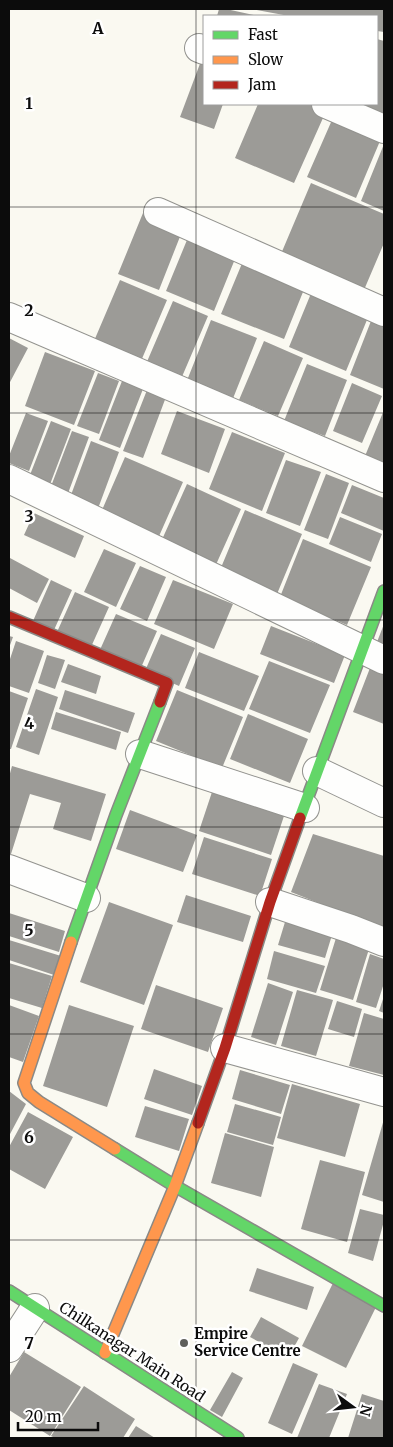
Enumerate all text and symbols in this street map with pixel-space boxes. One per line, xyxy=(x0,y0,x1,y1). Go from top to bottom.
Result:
legend xyxy=(203,15,378,105)
text: A xyxy=(91,18,104,38)
text: Fast xyxy=(248,25,278,44)
text: Slow xyxy=(248,50,283,69)
text: Jam xyxy=(247,75,276,94)
text: 1 xyxy=(25,93,33,113)
text: 2 xyxy=(24,300,34,320)
text: 3 xyxy=(24,506,34,526)
text: 4 xyxy=(24,713,34,733)
text: 5 xyxy=(24,920,34,940)
text: 6 xyxy=(24,1127,34,1147)
street label: Chilkanagar Main Road xyxy=(56,1297,209,1406)
place label: Empire Service Centre xyxy=(194,1324,301,1360)
text: 7 xyxy=(24,1333,34,1353)
marker: Empire Service Centre xyxy=(178,1337,190,1349)
north arrow xyxy=(328,1382,378,1432)
scale bar xyxy=(18,1400,98,1432)
text: N xyxy=(355,1403,376,1418)
text: 20 m xyxy=(25,1407,62,1426)

